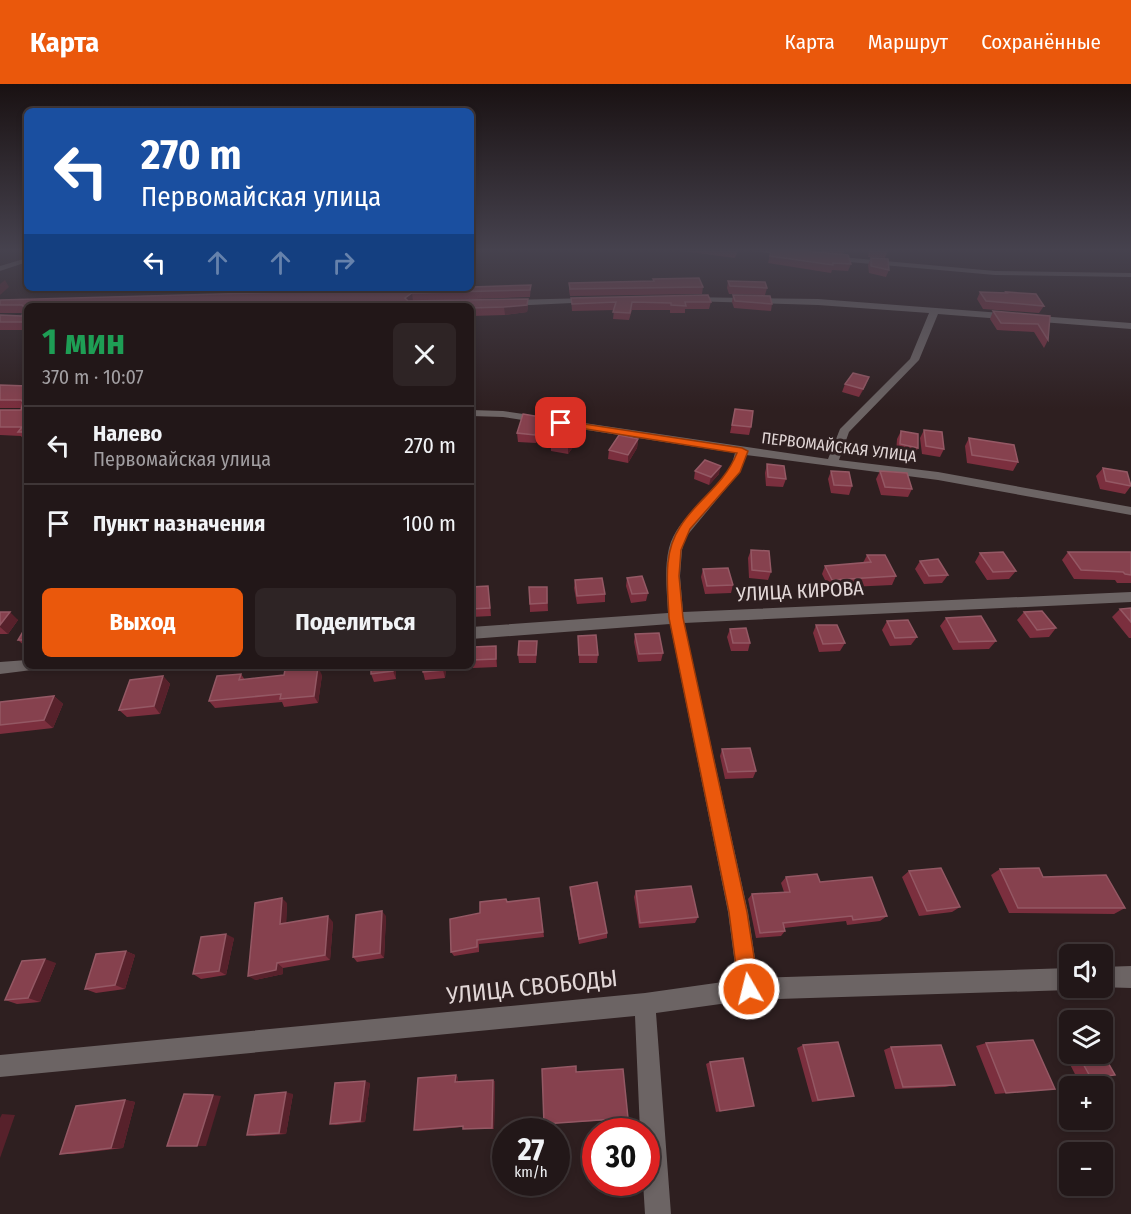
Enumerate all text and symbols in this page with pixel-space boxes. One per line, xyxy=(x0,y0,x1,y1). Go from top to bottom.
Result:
text: Карта xyxy=(30,26,99,59)
text: Карта xyxy=(785,29,835,55)
text: Маршрут xyxy=(868,29,948,55)
text: Сохранённые xyxy=(981,29,1101,55)
text: 270 m xyxy=(141,130,241,180)
icon: left xyxy=(42,132,120,210)
text: Первомайская улица xyxy=(141,181,381,213)
icon: left xyxy=(138,246,171,279)
icon: ahead xyxy=(201,246,234,279)
icon: ahead xyxy=(264,246,297,279)
icon: right xyxy=(327,246,360,279)
text: 1 мин xyxy=(42,320,125,364)
button: close xyxy=(393,323,456,386)
text: 370 m · 10:07 xyxy=(42,365,144,389)
pin xyxy=(535,397,586,448)
icon: arrive xyxy=(544,406,577,439)
text: Налево xyxy=(93,420,162,447)
street label: ПЕРВОМАЙСКАЯ УЛИЦА xyxy=(760,428,918,466)
icon: left xyxy=(42,429,75,462)
text: 270 m xyxy=(404,432,456,459)
text: Первомайская улица xyxy=(93,447,271,471)
icon: arrive xyxy=(42,507,75,540)
text: Пункт назначения xyxy=(93,510,265,537)
text: 100 m xyxy=(402,510,456,537)
street label: УЛИЦА КИРОВА xyxy=(735,576,865,606)
button: Выход xyxy=(42,588,243,657)
button: Поделиться xyxy=(255,588,456,657)
map controls xyxy=(1059,944,1113,1196)
button: sound xyxy=(1059,944,1113,998)
position arrow xyxy=(717,957,781,1021)
street label: УЛИЦА СВОБОДЫ xyxy=(444,964,619,1010)
button: layers xyxy=(1059,1010,1113,1064)
button: + xyxy=(1059,1076,1113,1130)
speed limit sign: 30 xyxy=(582,1118,660,1196)
text: 27 xyxy=(518,1132,544,1168)
button: − xyxy=(1059,1142,1113,1196)
text: km/h xyxy=(514,1163,548,1181)

